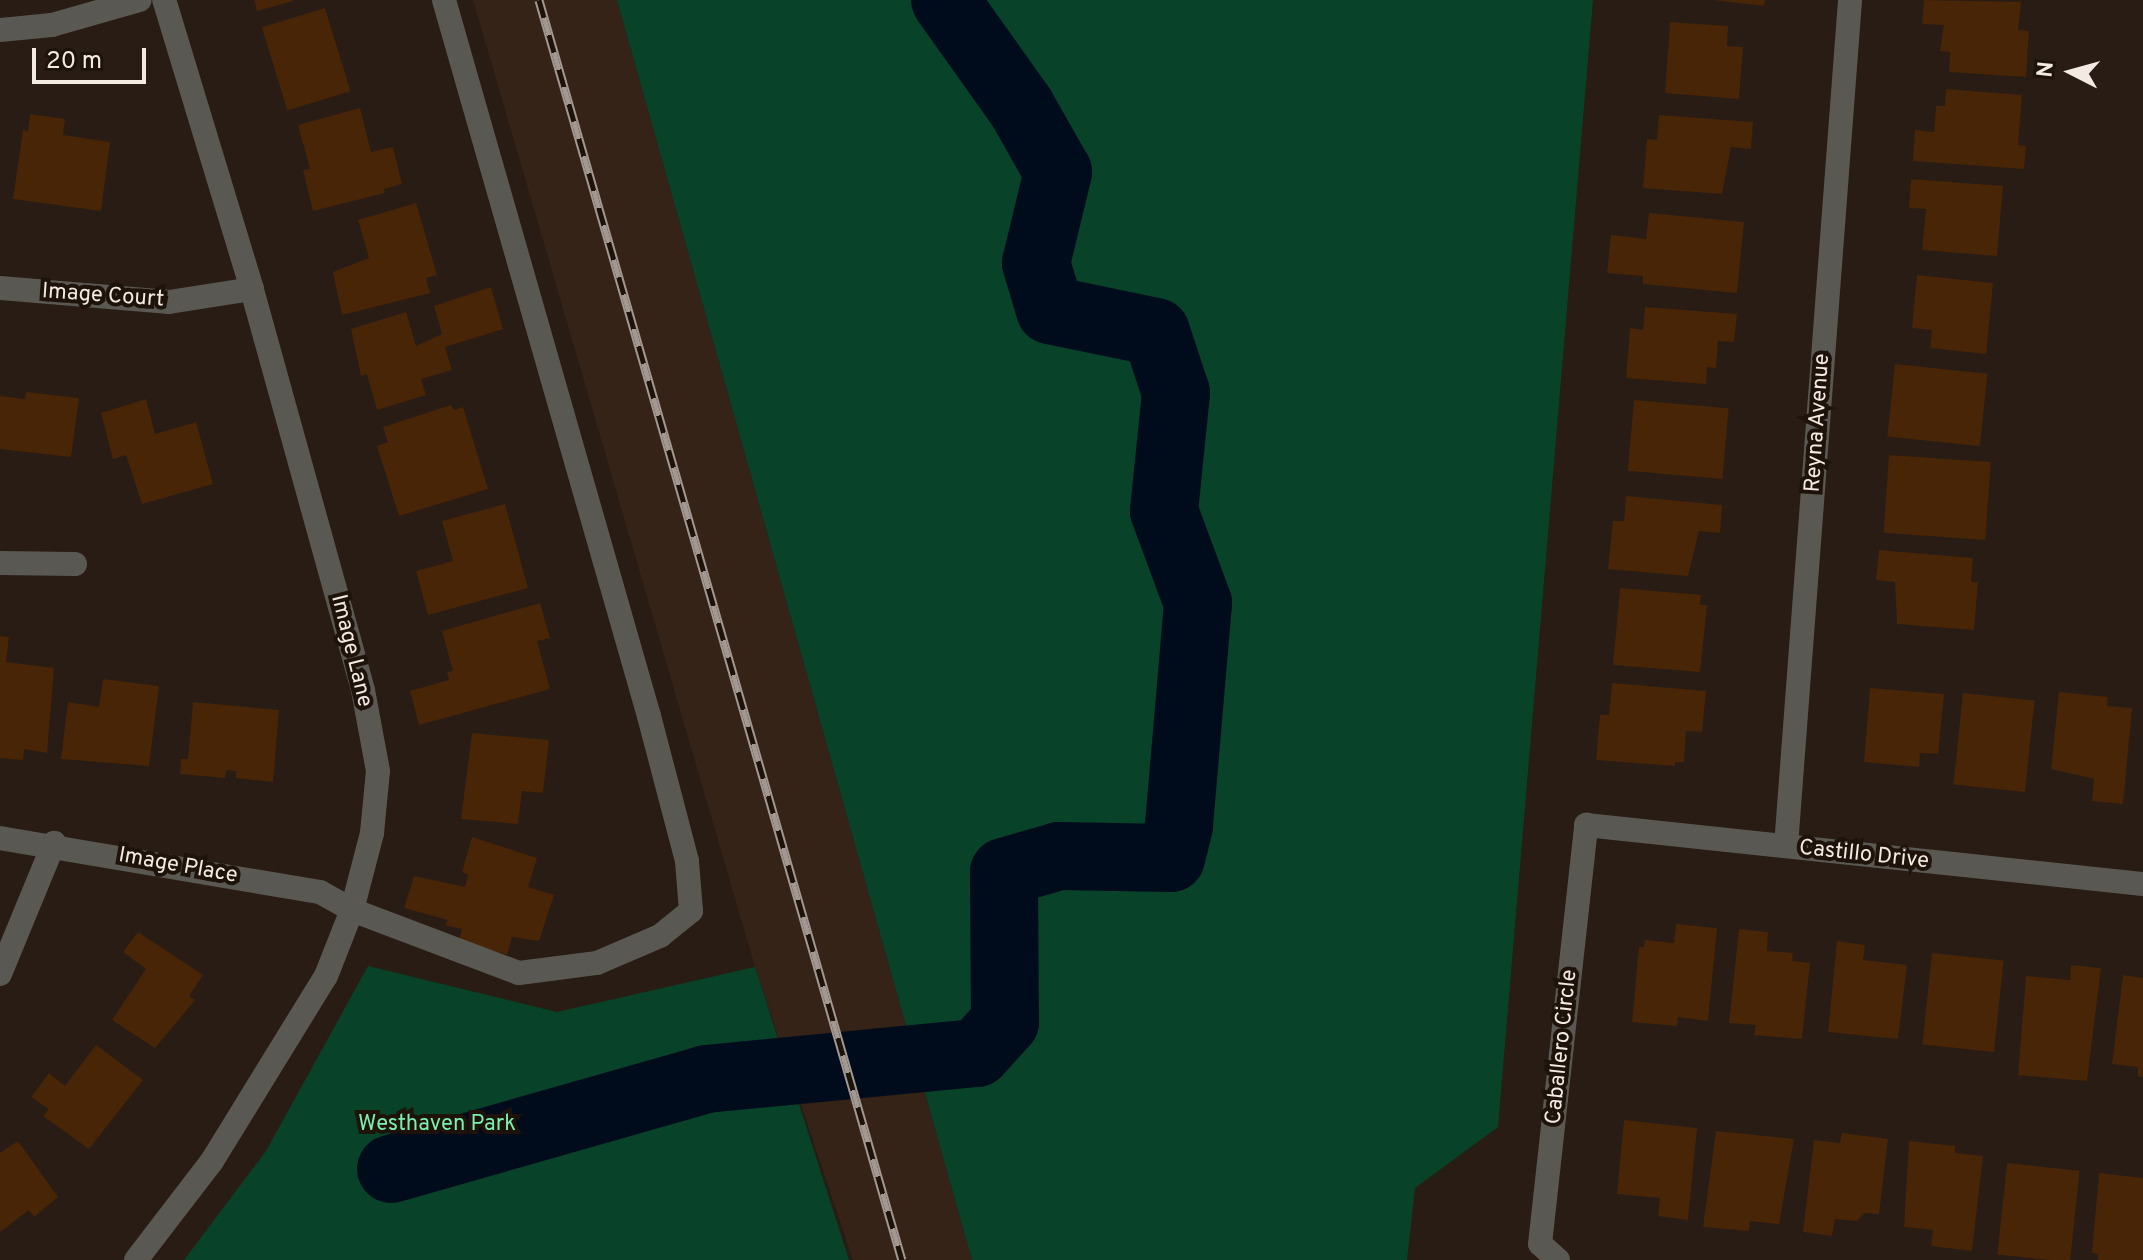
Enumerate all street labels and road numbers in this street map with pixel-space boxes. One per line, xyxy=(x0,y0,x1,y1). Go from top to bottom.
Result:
street label: Image Court xyxy=(41,279,165,313)
street label: Reyna Avenue xyxy=(1800,352,1836,494)
street label: Image Lane xyxy=(324,592,378,710)
street label: Castillo Drive xyxy=(1798,835,1930,875)
street label: Image Place xyxy=(116,843,240,889)
street label: Caballero Circle xyxy=(1541,968,1583,1126)

